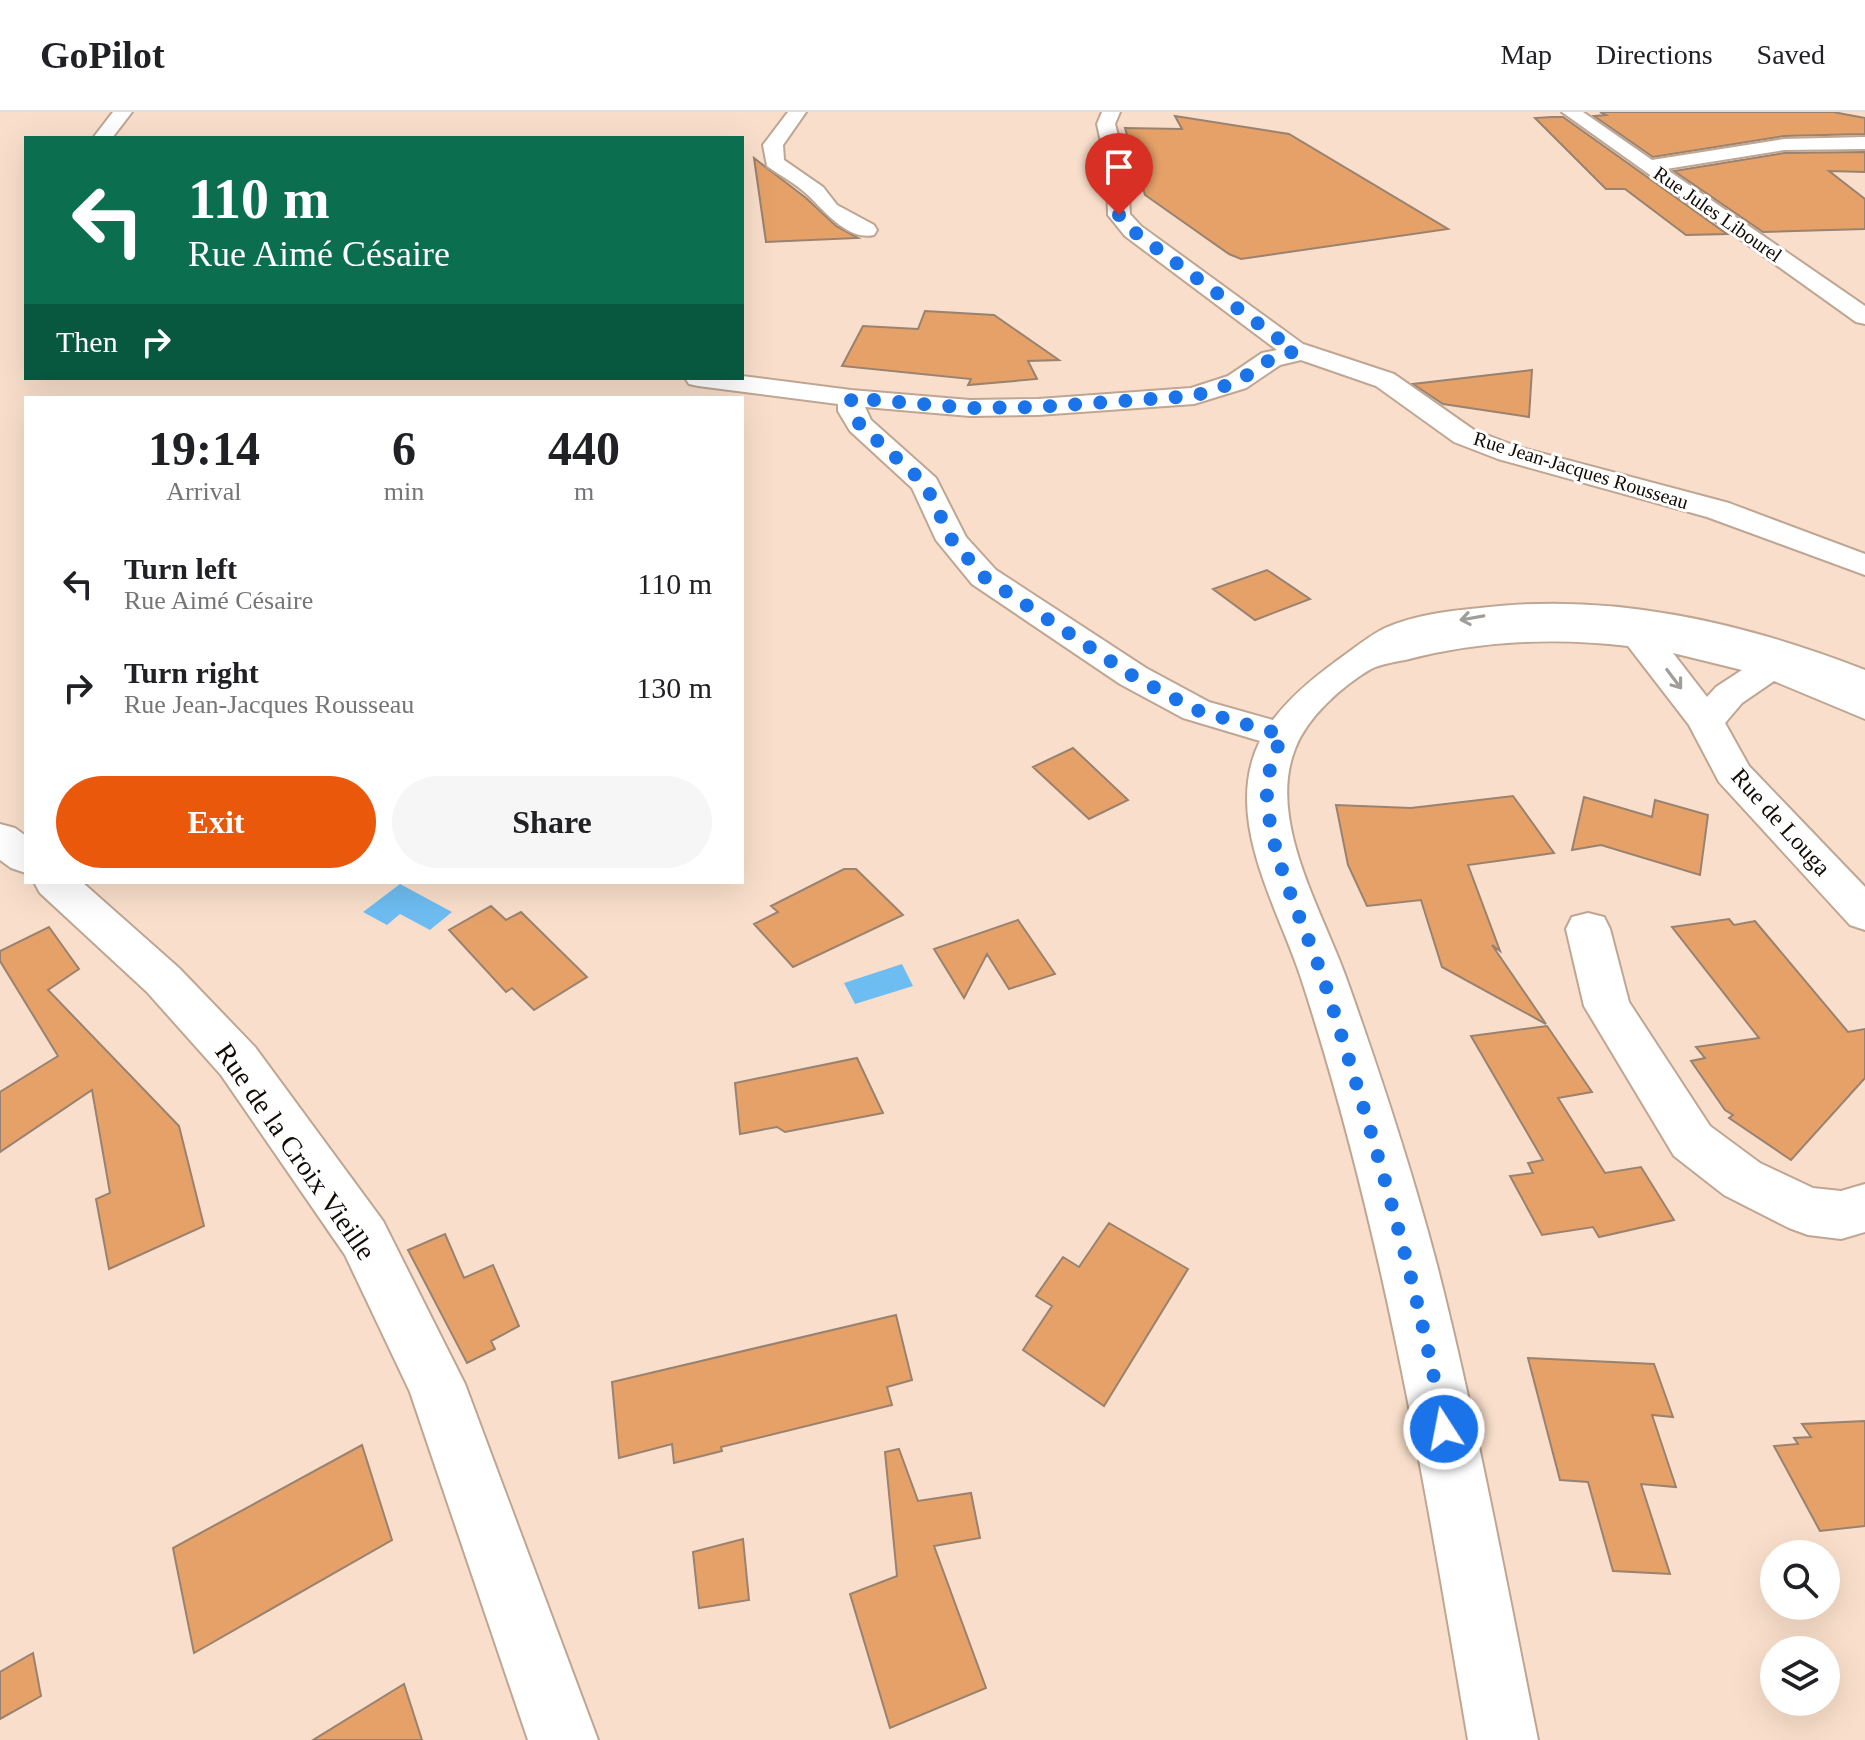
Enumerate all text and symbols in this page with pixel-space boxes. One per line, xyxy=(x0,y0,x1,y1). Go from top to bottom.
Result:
text: GoPilot xyxy=(40,34,165,76)
text: Map xyxy=(1501,39,1552,70)
text: Directions xyxy=(1596,39,1713,70)
text: Saved xyxy=(1757,39,1825,70)
pin xyxy=(1085,133,1153,215)
icon: arrive xyxy=(1097,145,1141,189)
street label: Rue Jules Libourel xyxy=(1650,162,1787,267)
icon: left xyxy=(56,168,160,272)
text: 110 m xyxy=(188,168,330,230)
text: Rue Aimé Césaire xyxy=(188,234,450,274)
icon: right xyxy=(134,320,178,364)
text: Then xyxy=(56,325,118,358)
text: 19:14 xyxy=(148,422,260,475)
text: 6 xyxy=(392,422,416,475)
text: 440 xyxy=(548,422,620,475)
street label: Rue Jean-Jacques Rousseau xyxy=(1471,427,1691,514)
text: Arrival xyxy=(166,477,241,506)
text: min xyxy=(384,477,424,506)
text: m xyxy=(574,477,594,506)
text: Turn left xyxy=(124,552,237,585)
icon: left xyxy=(56,562,100,606)
text: 110 m xyxy=(637,567,712,600)
text: Rue Aimé Césaire xyxy=(124,586,313,615)
one-way arrow xyxy=(1459,612,1485,627)
text: Turn right xyxy=(124,656,259,689)
icon: right xyxy=(56,666,100,710)
one-way arrow xyxy=(1666,667,1682,689)
text: 130 m xyxy=(636,671,712,704)
text: Rue Jean-Jacques Rousseau xyxy=(124,690,414,719)
street label: Rue de Louga xyxy=(1726,763,1836,881)
button: Exit xyxy=(56,776,376,868)
button: Share xyxy=(392,776,712,868)
street label: Rue de la Croix Vieille xyxy=(209,1037,382,1266)
position arrow xyxy=(1402,1387,1486,1471)
map controls xyxy=(1760,1540,1840,1716)
button: search xyxy=(1760,1540,1840,1620)
button: layers xyxy=(1760,1636,1840,1716)

